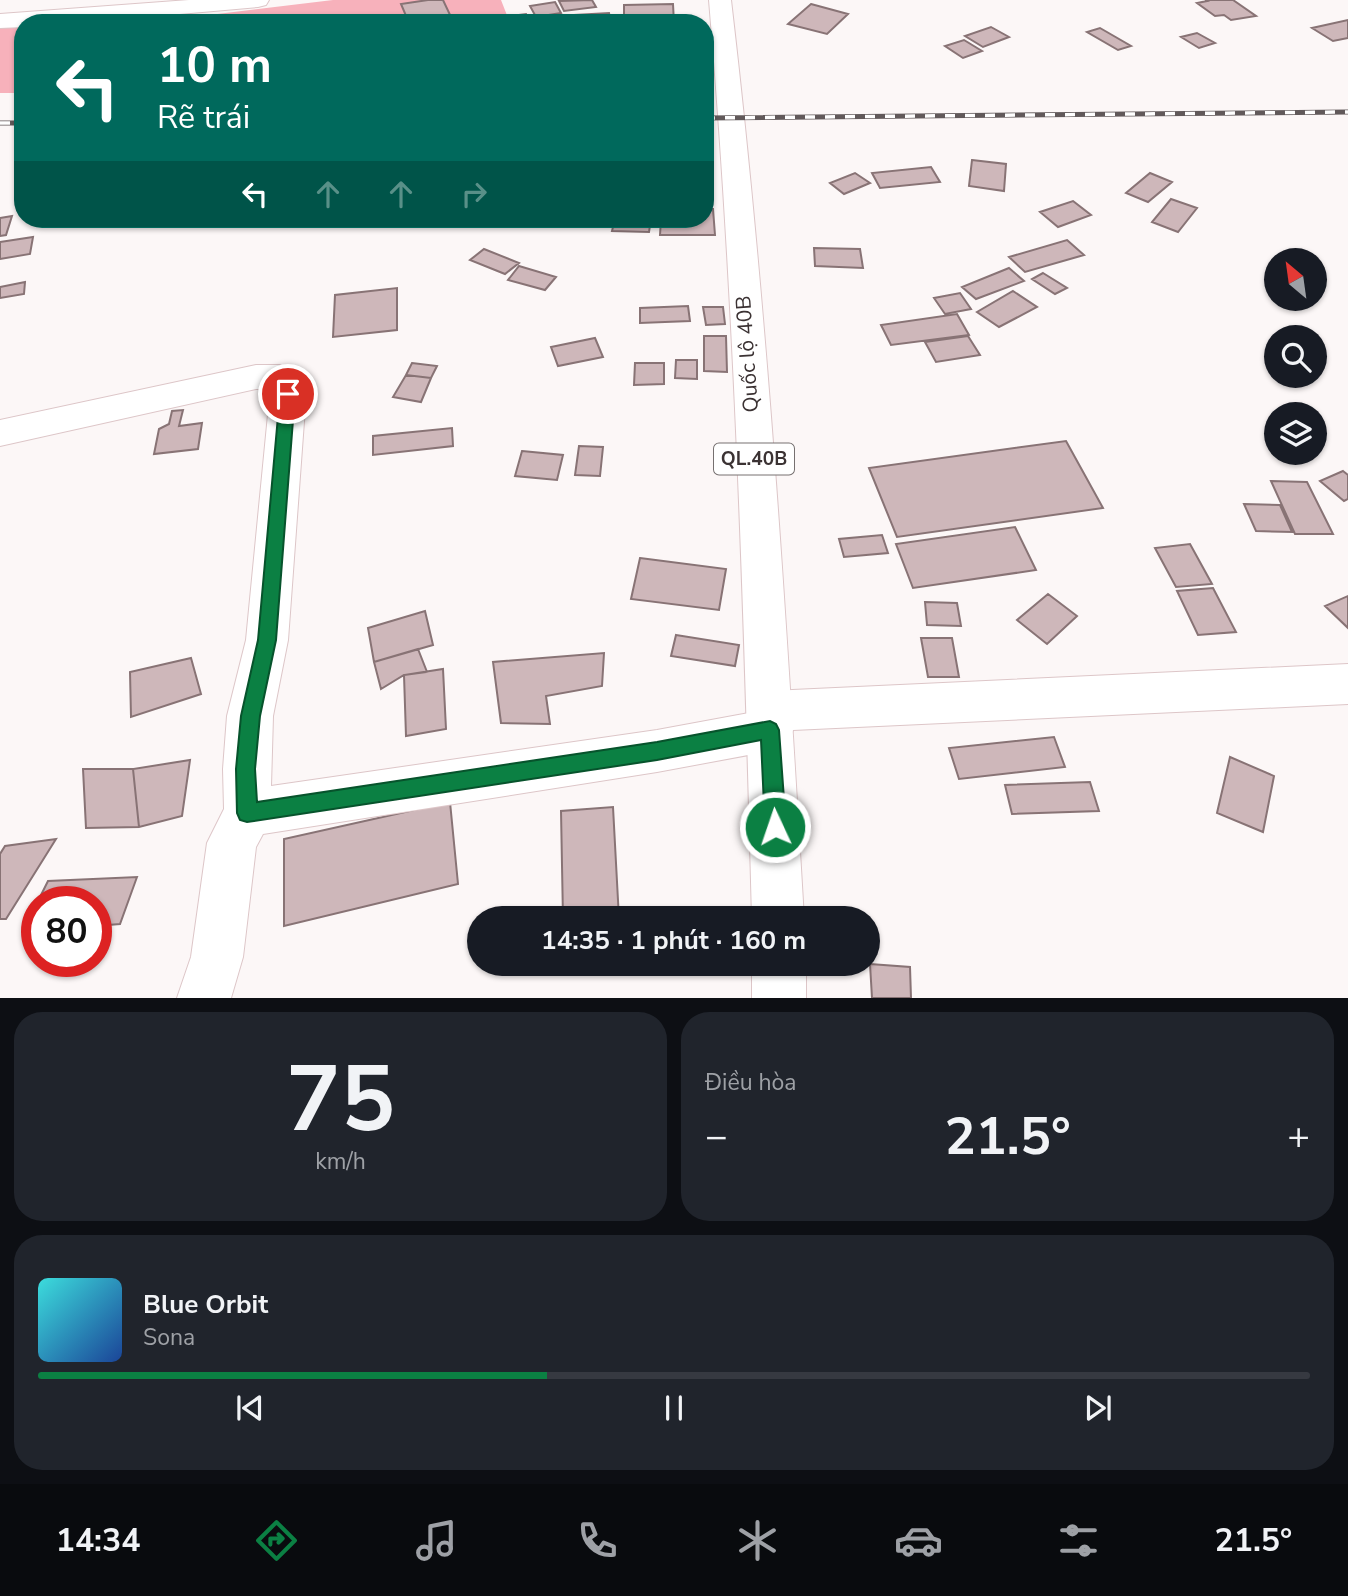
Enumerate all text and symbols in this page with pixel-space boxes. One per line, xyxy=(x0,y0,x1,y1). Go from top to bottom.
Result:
text: 10 m xyxy=(157,32,272,99)
icon: left xyxy=(42,42,133,133)
text: Rẽ trái xyxy=(157,96,250,139)
icon: left xyxy=(236,175,274,213)
icon: ahead xyxy=(309,175,347,213)
icon: ahead xyxy=(382,175,420,213)
icon: right xyxy=(455,175,493,213)
north arrow xyxy=(1264,248,1326,312)
map controls xyxy=(1264,248,1327,465)
street label: Quốc lộ 40B xyxy=(729,295,765,413)
button: search xyxy=(1264,325,1327,388)
pin xyxy=(258,364,318,424)
icon: arrive xyxy=(269,375,307,413)
button: layers xyxy=(1264,402,1327,465)
road number: QL.40B xyxy=(714,444,794,474)
position arrow xyxy=(738,790,812,864)
speed limit sign: 80 xyxy=(21,886,112,977)
text: 14:35 · 1 phút · 160 m xyxy=(541,923,806,958)
text: 75 xyxy=(286,1038,395,1162)
text: Điều hòa xyxy=(705,1067,797,1098)
text: 21.5° xyxy=(944,1101,1071,1172)
text: − xyxy=(705,1111,728,1162)
text: + xyxy=(1287,1111,1310,1162)
text: km/h xyxy=(315,1146,366,1177)
text: Blue Orbit xyxy=(143,1287,268,1322)
text: Sona xyxy=(143,1322,195,1353)
icon: previous xyxy=(231,1389,269,1427)
icon: pause xyxy=(655,1389,693,1427)
icon: next xyxy=(1079,1389,1117,1427)
icon: directions xyxy=(252,1516,301,1565)
icon: music xyxy=(412,1516,461,1565)
icon: phone xyxy=(573,1516,622,1565)
icon: climate xyxy=(733,1516,782,1565)
icon: car xyxy=(894,1516,943,1565)
icon: filters xyxy=(1054,1516,1103,1565)
text: 14:34 xyxy=(56,1519,140,1562)
text: 21.5° xyxy=(1215,1519,1292,1562)

